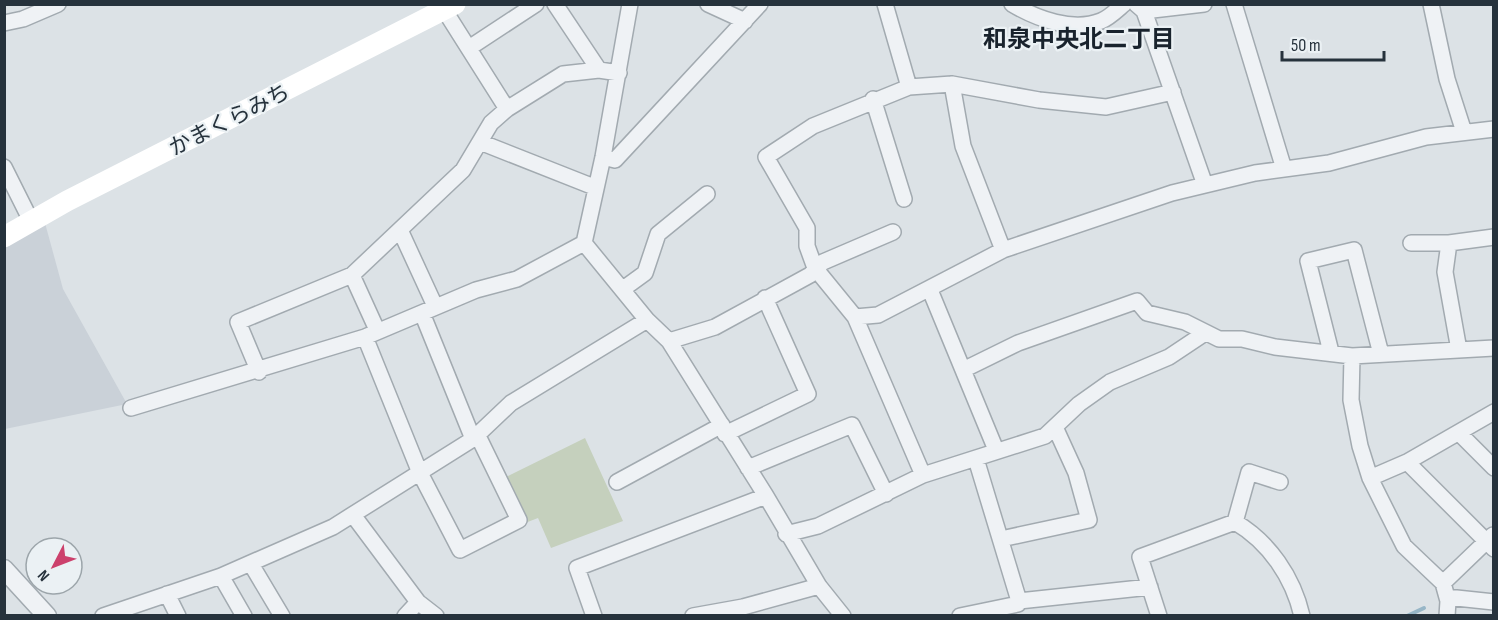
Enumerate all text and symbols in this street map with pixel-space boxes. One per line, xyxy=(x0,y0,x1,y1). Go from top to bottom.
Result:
scale bar xyxy=(1282,24,1384,62)
district label: 和泉中央北二丁目 xyxy=(983,25,1175,54)
text: 50 m xyxy=(1291,35,1321,56)
street label: かまくらみち xyxy=(165,78,295,162)
north arrow xyxy=(24,536,84,596)
text: N xyxy=(34,566,54,585)

